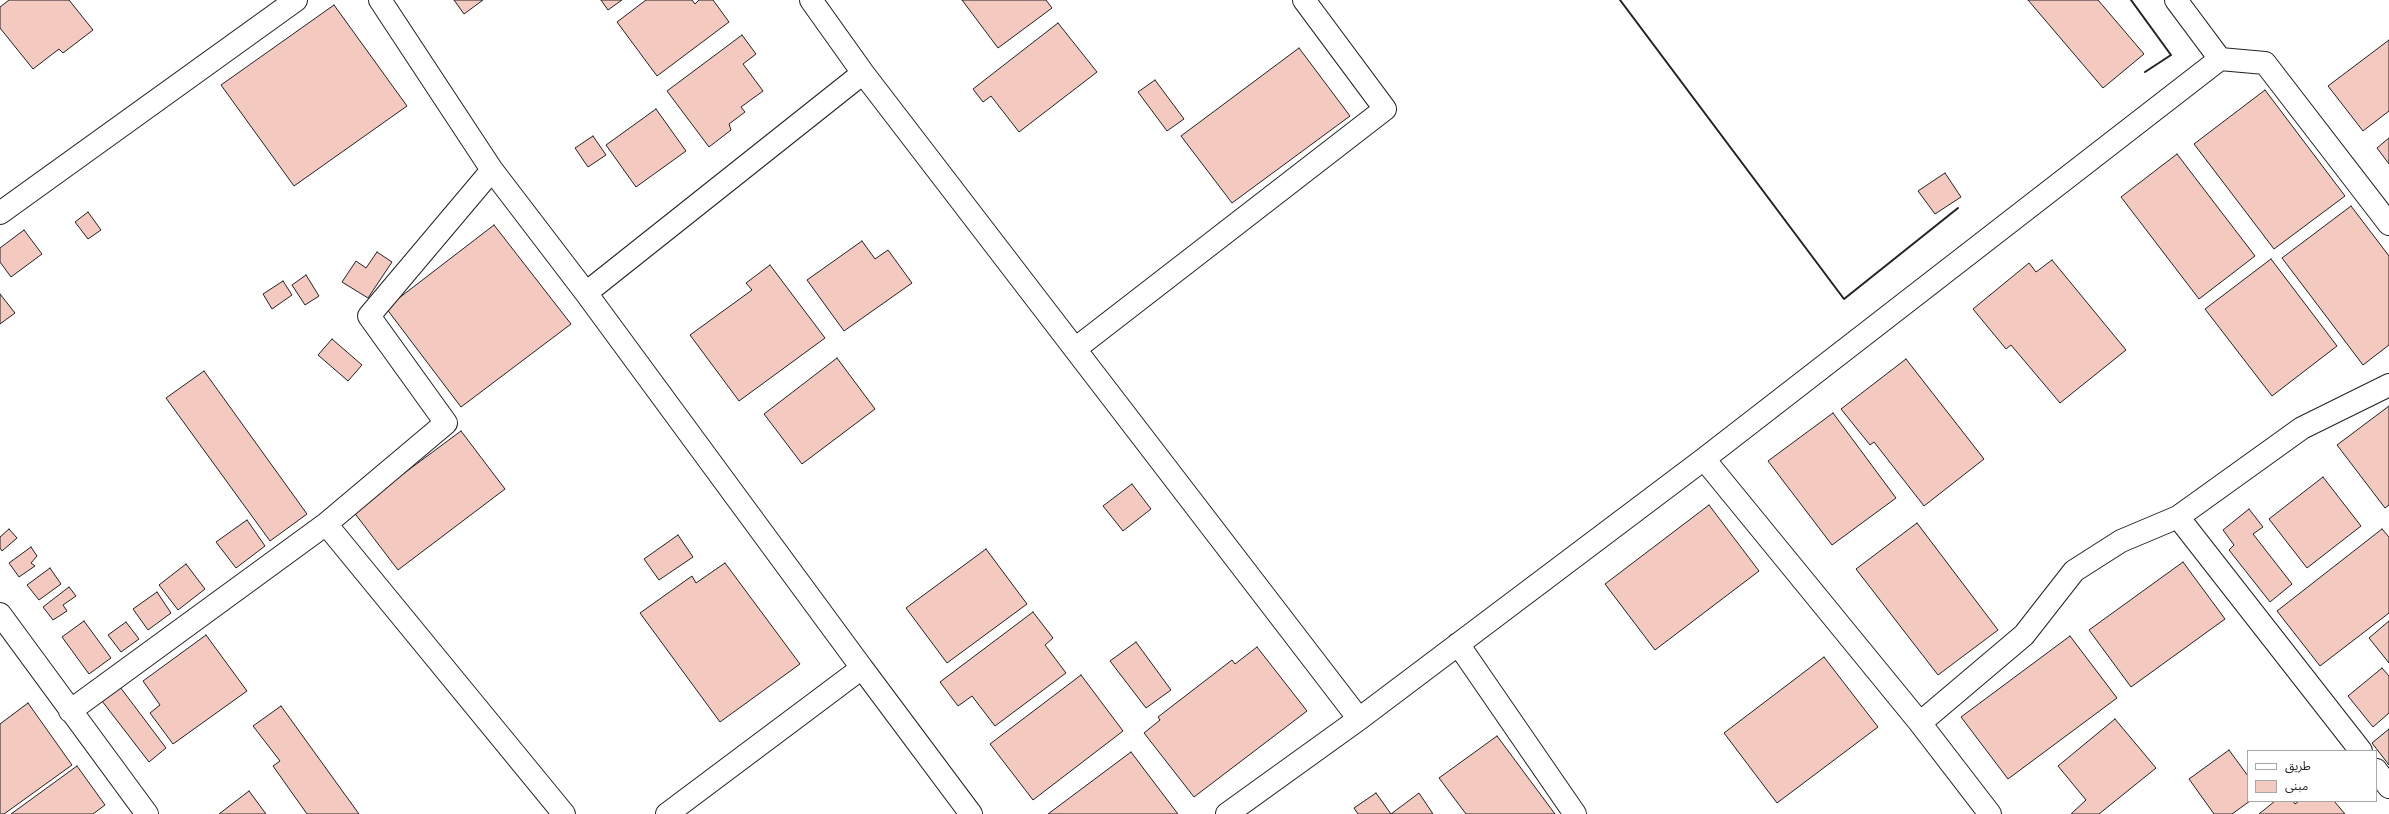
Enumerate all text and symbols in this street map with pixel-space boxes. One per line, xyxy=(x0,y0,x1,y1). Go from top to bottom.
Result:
legend xyxy=(2247,750,2377,802)
text: طريق xyxy=(2285,759,2311,773)
text: مبنى xyxy=(2285,779,2308,793)

